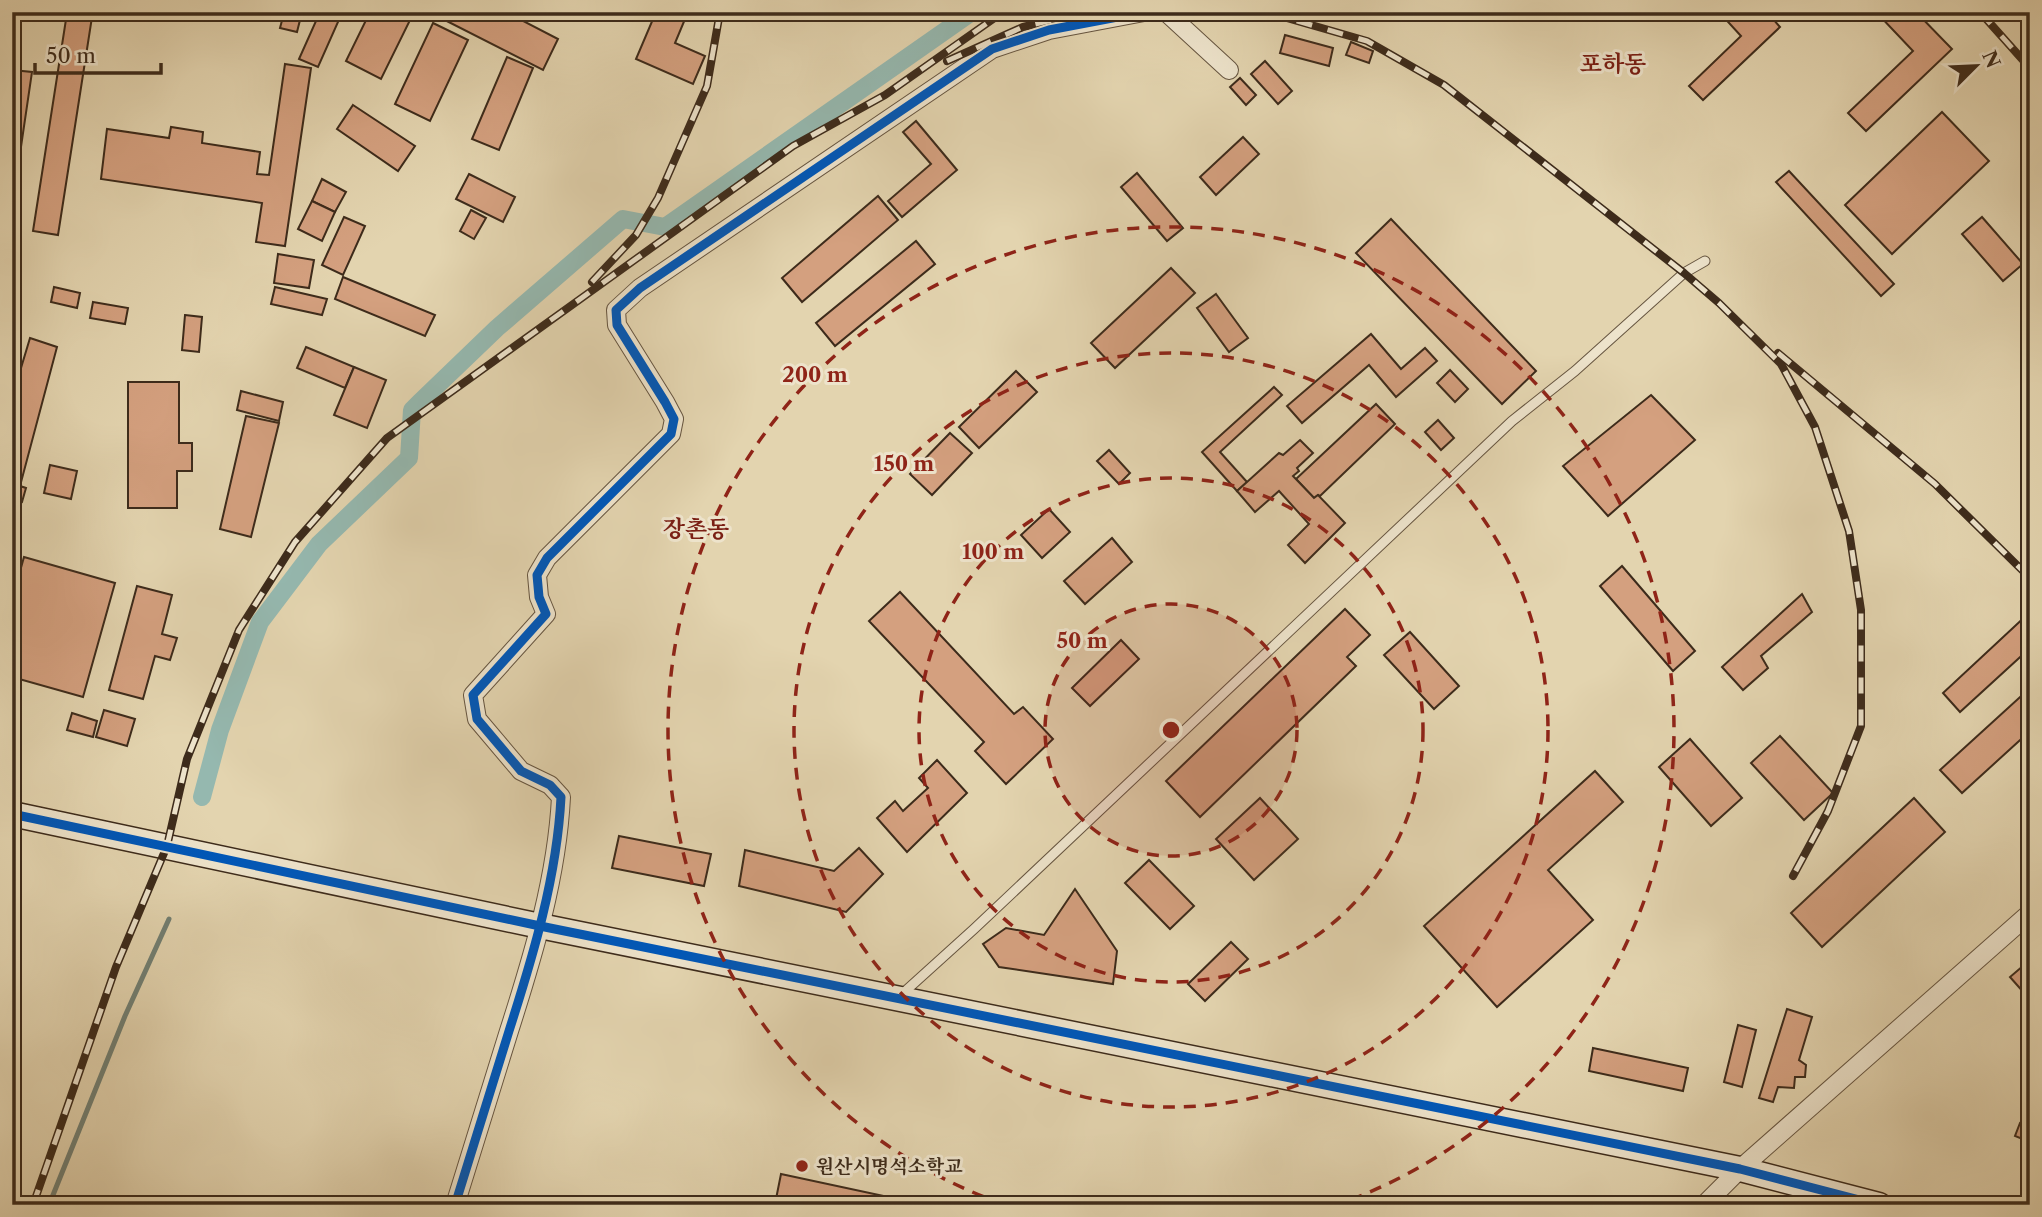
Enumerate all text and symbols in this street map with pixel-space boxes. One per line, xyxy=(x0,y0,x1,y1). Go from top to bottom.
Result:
scale bar xyxy=(35,32,161,76)
north arrow xyxy=(1940,32,2010,102)
text: 50 m xyxy=(46,43,96,68)
text: N xyxy=(1977,47,2005,72)
district label: 포하동 xyxy=(1580,50,1646,78)
text: 200 m xyxy=(782,362,848,387)
text: 150 m xyxy=(874,451,934,476)
district label: 장촌동 xyxy=(663,515,729,543)
text: 100 m xyxy=(962,539,1024,564)
text: 50 m xyxy=(1056,628,1108,653)
centre of rings xyxy=(1159,718,1183,742)
place label: 원산시명석소학교 xyxy=(816,1155,963,1178)
marker: 원산시명석소학교 xyxy=(794,1158,810,1174)

